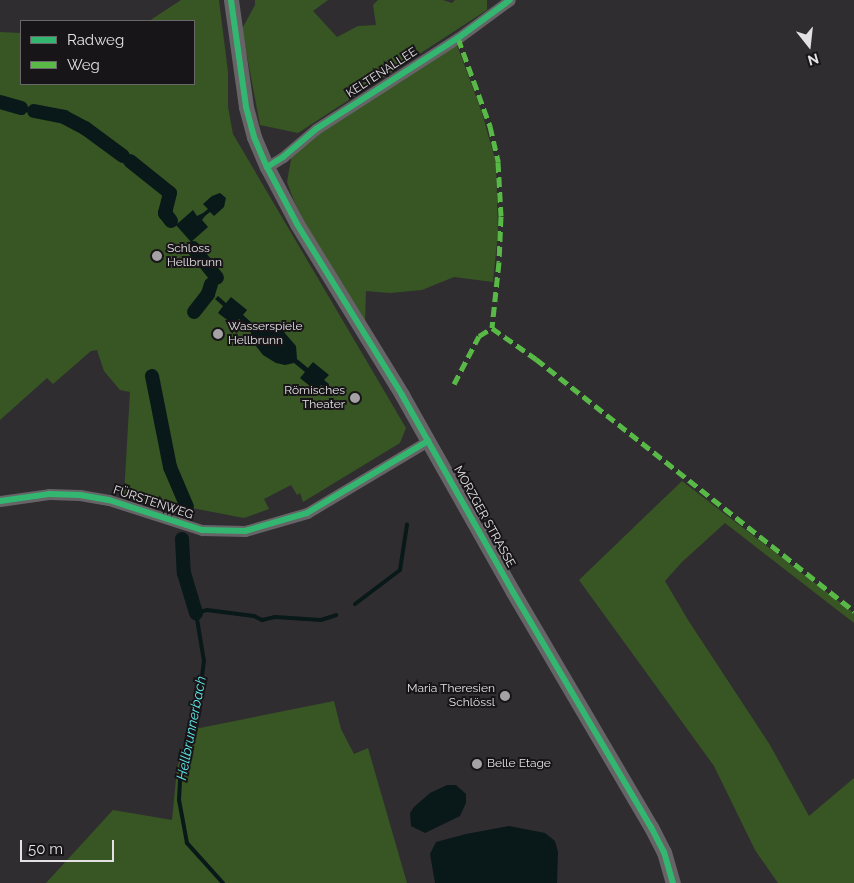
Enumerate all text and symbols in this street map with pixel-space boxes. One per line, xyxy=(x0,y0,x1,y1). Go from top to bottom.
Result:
legend xyxy=(20,20,195,85)
north arrow xyxy=(784,20,834,70)
text: Radweg xyxy=(67,31,124,49)
street label: KELTENALLEE xyxy=(344,45,420,101)
text: N xyxy=(806,50,820,69)
text: Weg xyxy=(67,56,100,74)
place label: Schloss Hellbrunn xyxy=(167,242,222,270)
marker: Schloss Hellbrunn xyxy=(151,250,163,262)
place label: Wasserspiele Hellbrunn xyxy=(228,320,302,348)
marker: Wasserspiele Hellbrunn xyxy=(212,328,224,340)
place label: Römisches Theater xyxy=(284,384,345,412)
marker: Römisches Theater xyxy=(349,392,361,404)
street label: MORZGER STRASSE xyxy=(450,464,518,570)
street label: FÜRSTENWEG xyxy=(111,483,195,523)
water label: Hellbrunnerbach xyxy=(173,675,209,781)
place label: Maria Theresien Schlössl xyxy=(407,682,495,710)
marker: Maria Theresien Schlössl xyxy=(499,690,511,702)
place label: Belle Etage xyxy=(487,757,551,771)
marker: Belle Etage xyxy=(471,758,483,770)
scale bar xyxy=(22,830,116,862)
text: 50 m xyxy=(28,840,63,858)

